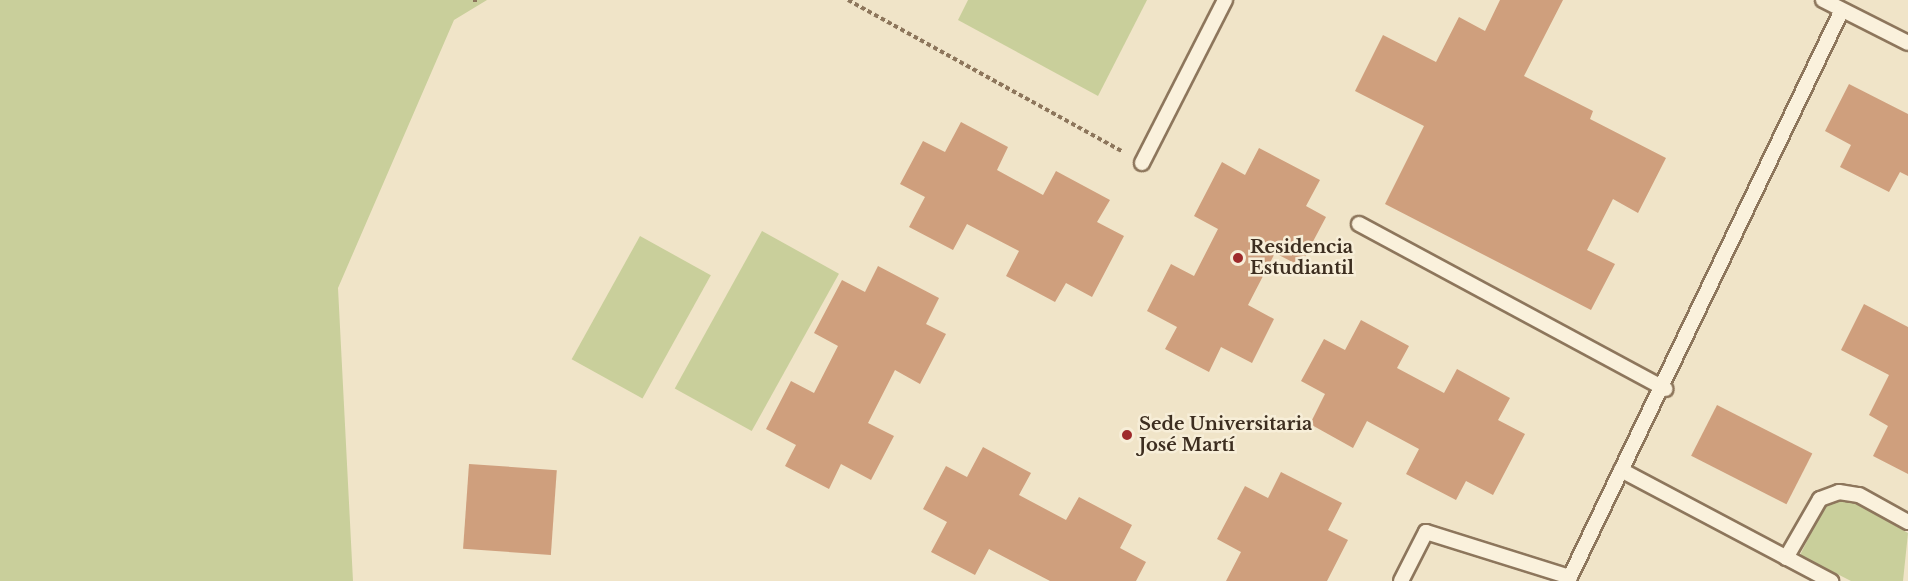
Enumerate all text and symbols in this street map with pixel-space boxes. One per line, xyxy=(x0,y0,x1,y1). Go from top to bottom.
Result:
place label: Residencia Estudiantil xyxy=(1250,237,1354,280)
marker: Residencia Estudiantil xyxy=(1231,251,1245,265)
place label: Sede Universitaria José Martí xyxy=(1139,414,1312,456)
marker: Sede Universitaria José Martí xyxy=(1120,428,1134,442)

